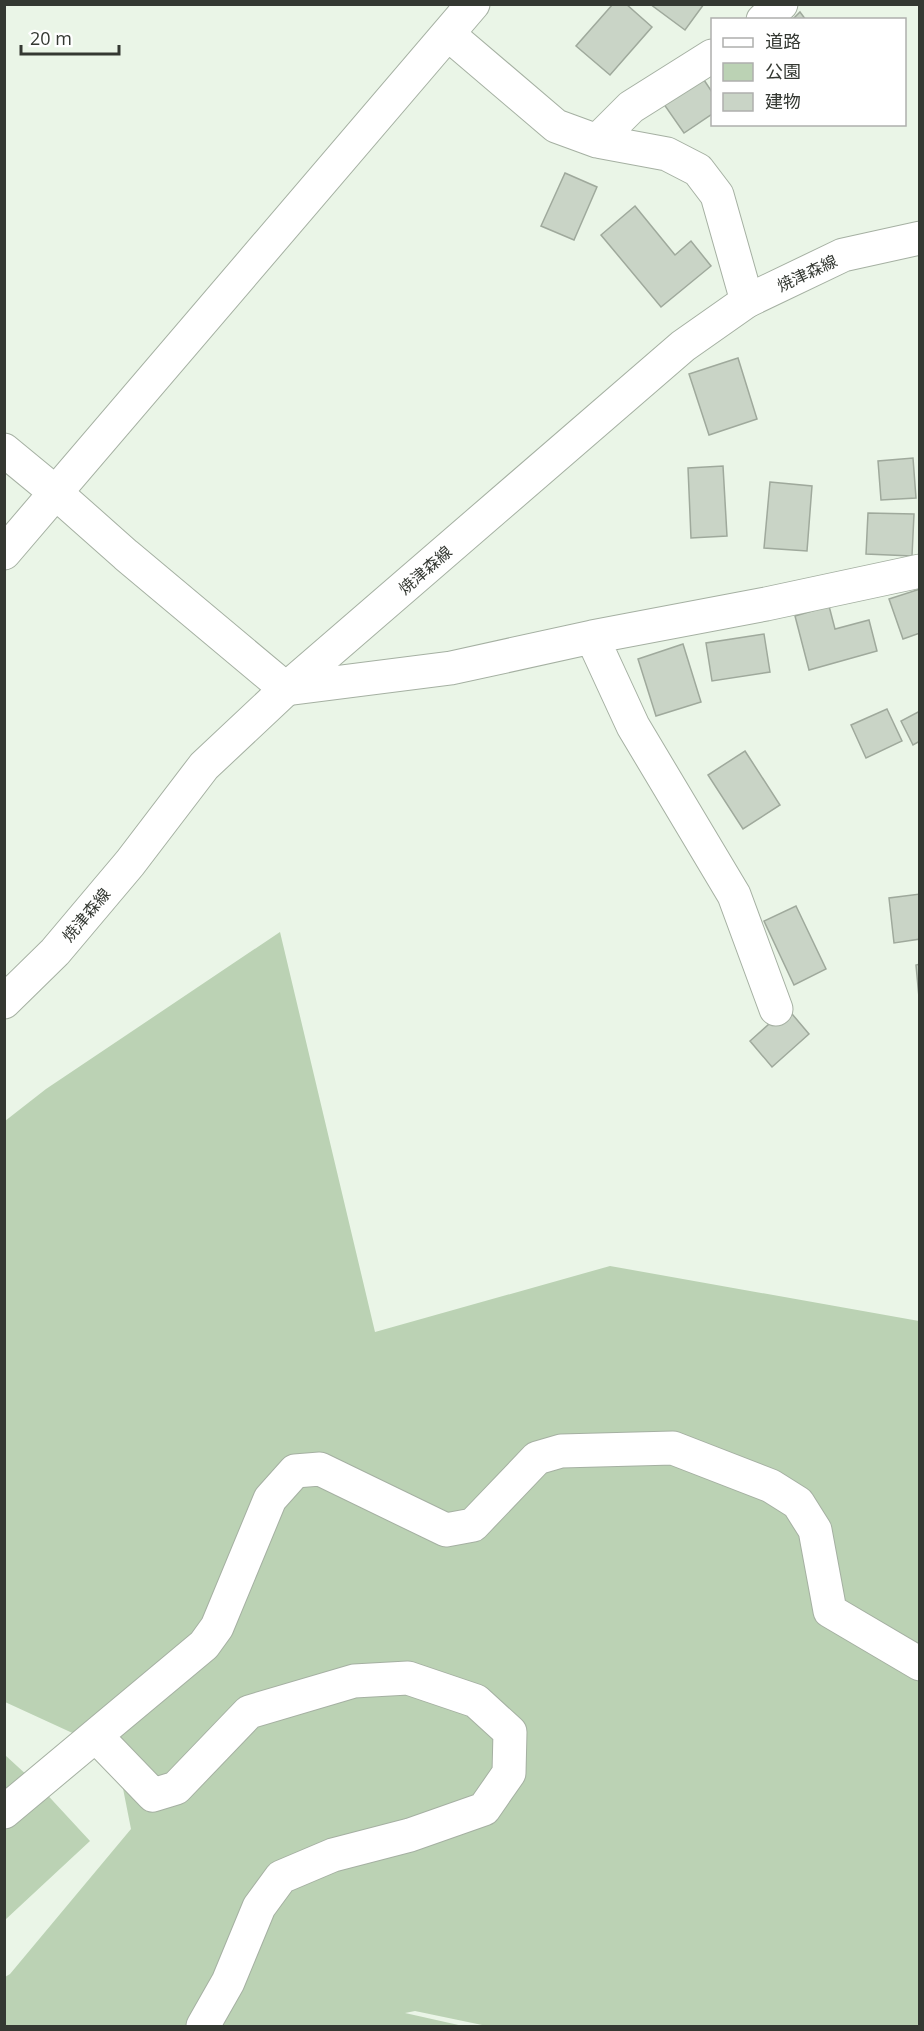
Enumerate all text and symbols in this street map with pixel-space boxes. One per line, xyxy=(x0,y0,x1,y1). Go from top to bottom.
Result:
scale bar xyxy=(21,18,118,56)
legend xyxy=(711,18,906,126)
text: 20 m xyxy=(30,26,72,50)
text: 道路 xyxy=(765,29,801,53)
text: 公園 xyxy=(765,59,801,83)
text: 建物 xyxy=(765,89,801,113)
street label: 焼津森線 xyxy=(773,250,841,296)
street label: 焼津森線 xyxy=(394,541,456,599)
street label: 焼津森線 xyxy=(57,883,115,947)

